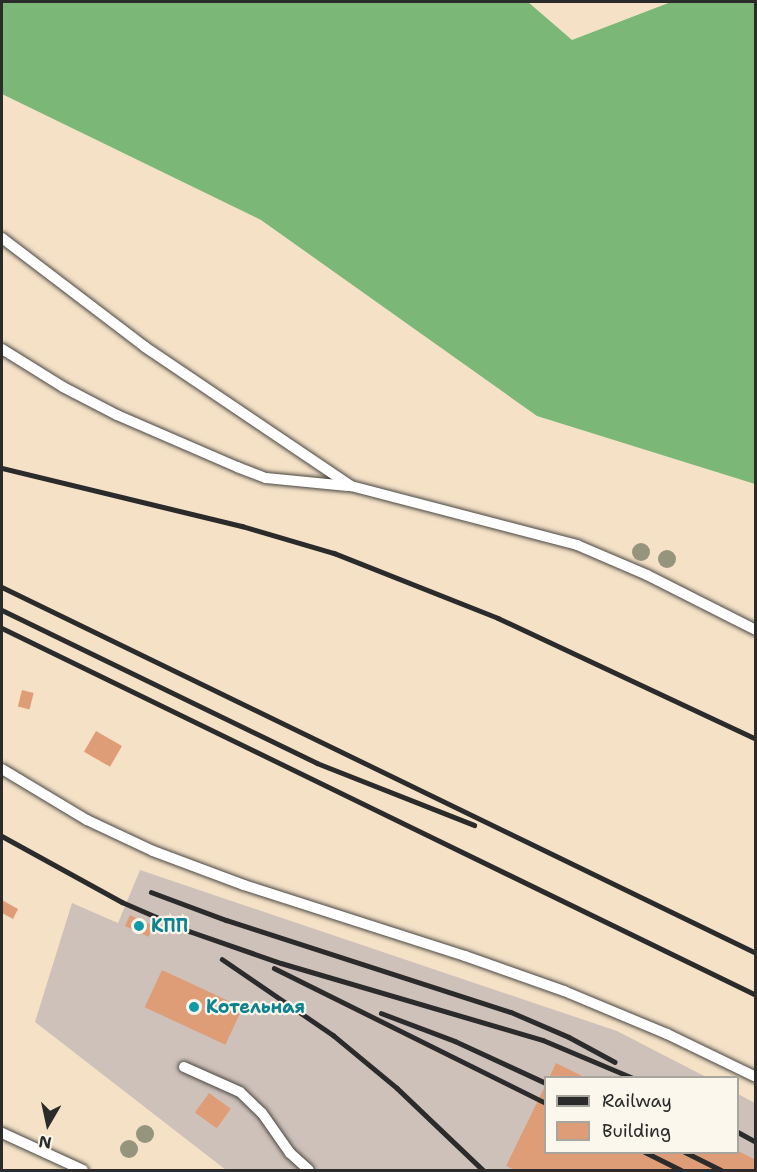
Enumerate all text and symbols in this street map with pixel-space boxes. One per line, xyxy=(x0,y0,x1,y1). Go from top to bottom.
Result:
place label: КПП xyxy=(151,915,188,937)
marker: КПП xyxy=(132,919,146,933)
place label: Котельная xyxy=(206,996,305,1018)
marker: Котельная xyxy=(187,1000,201,1014)
legend xyxy=(544,1076,739,1154)
text: Railway xyxy=(602,1089,672,1113)
north arrow xyxy=(18,1094,78,1154)
text: Building xyxy=(602,1119,671,1143)
text: N xyxy=(37,1131,53,1154)

